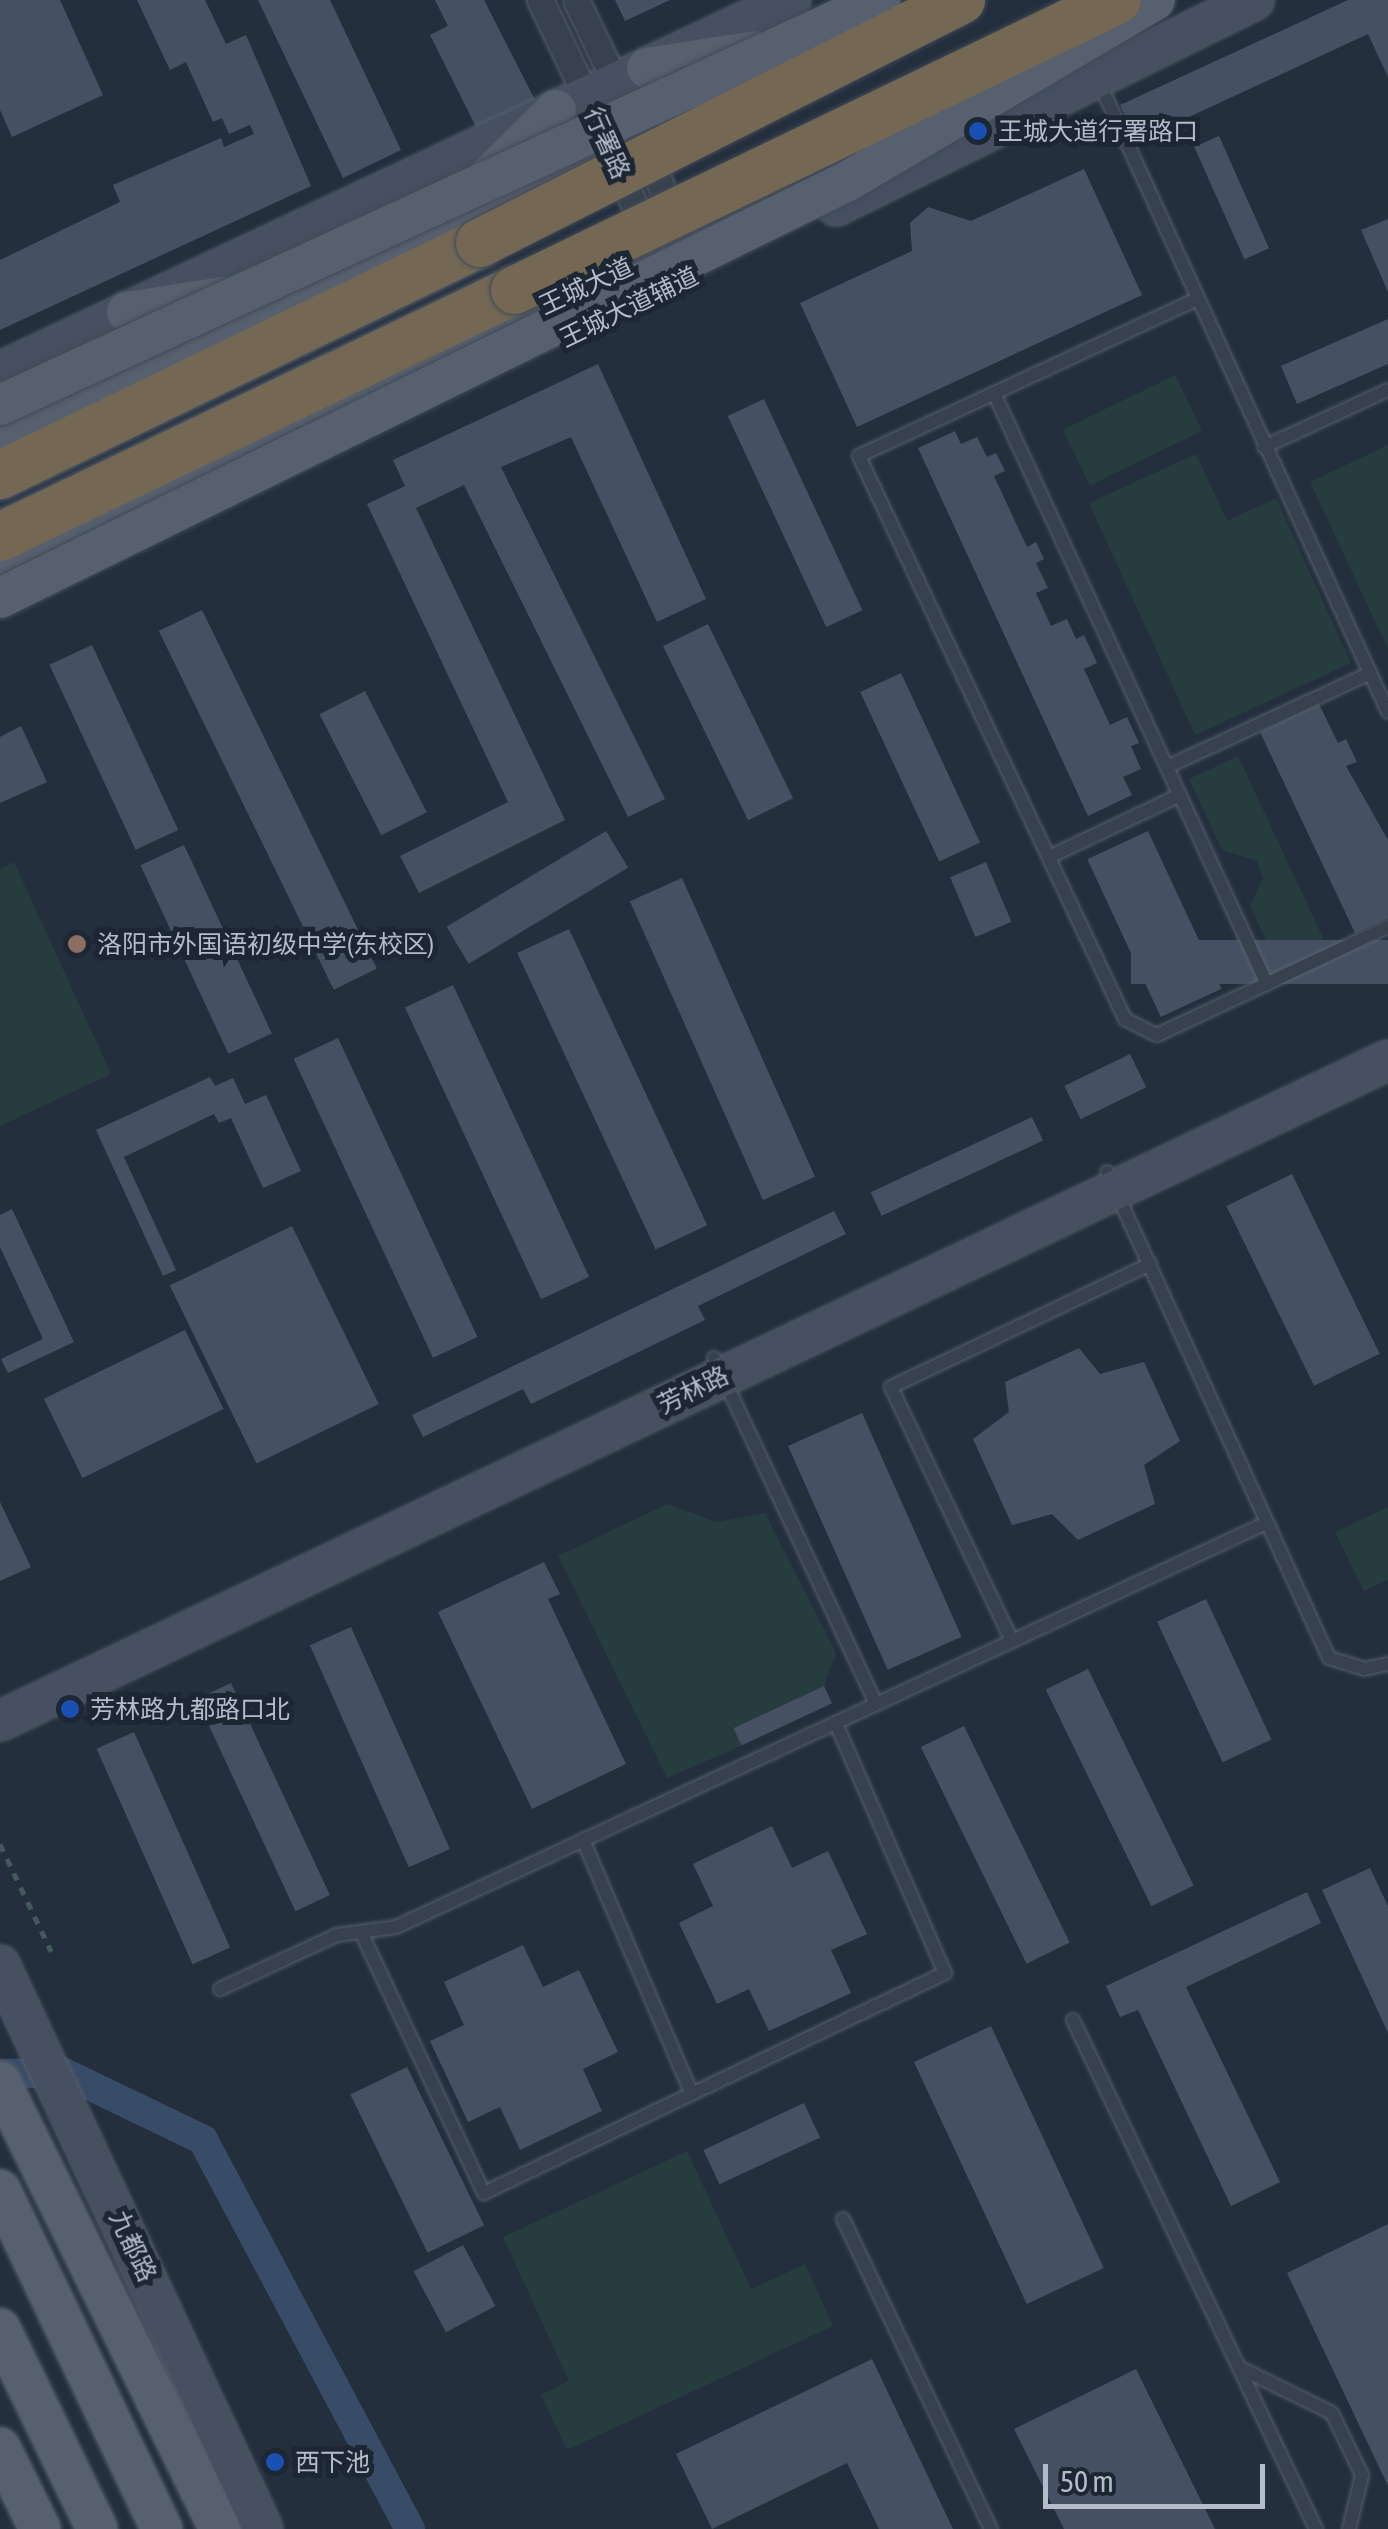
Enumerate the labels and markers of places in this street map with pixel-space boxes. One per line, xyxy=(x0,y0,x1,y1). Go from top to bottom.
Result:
place label: 王城大道行署路口 xyxy=(998,116,1198,146)
marker: 王城大道行署路口 xyxy=(967,120,989,142)
place label: 洛阳市外国语初级中学(东校区) xyxy=(97,929,434,959)
marker: 洛阳市外国语初级中学(东校区) xyxy=(66,933,88,955)
place label: 芳林路九都路口北 xyxy=(90,1694,290,1724)
marker: 芳林路九都路口北 xyxy=(59,1698,81,1720)
place label: 西下池 xyxy=(295,2447,370,2477)
marker: 西下池 xyxy=(264,2451,286,2473)

